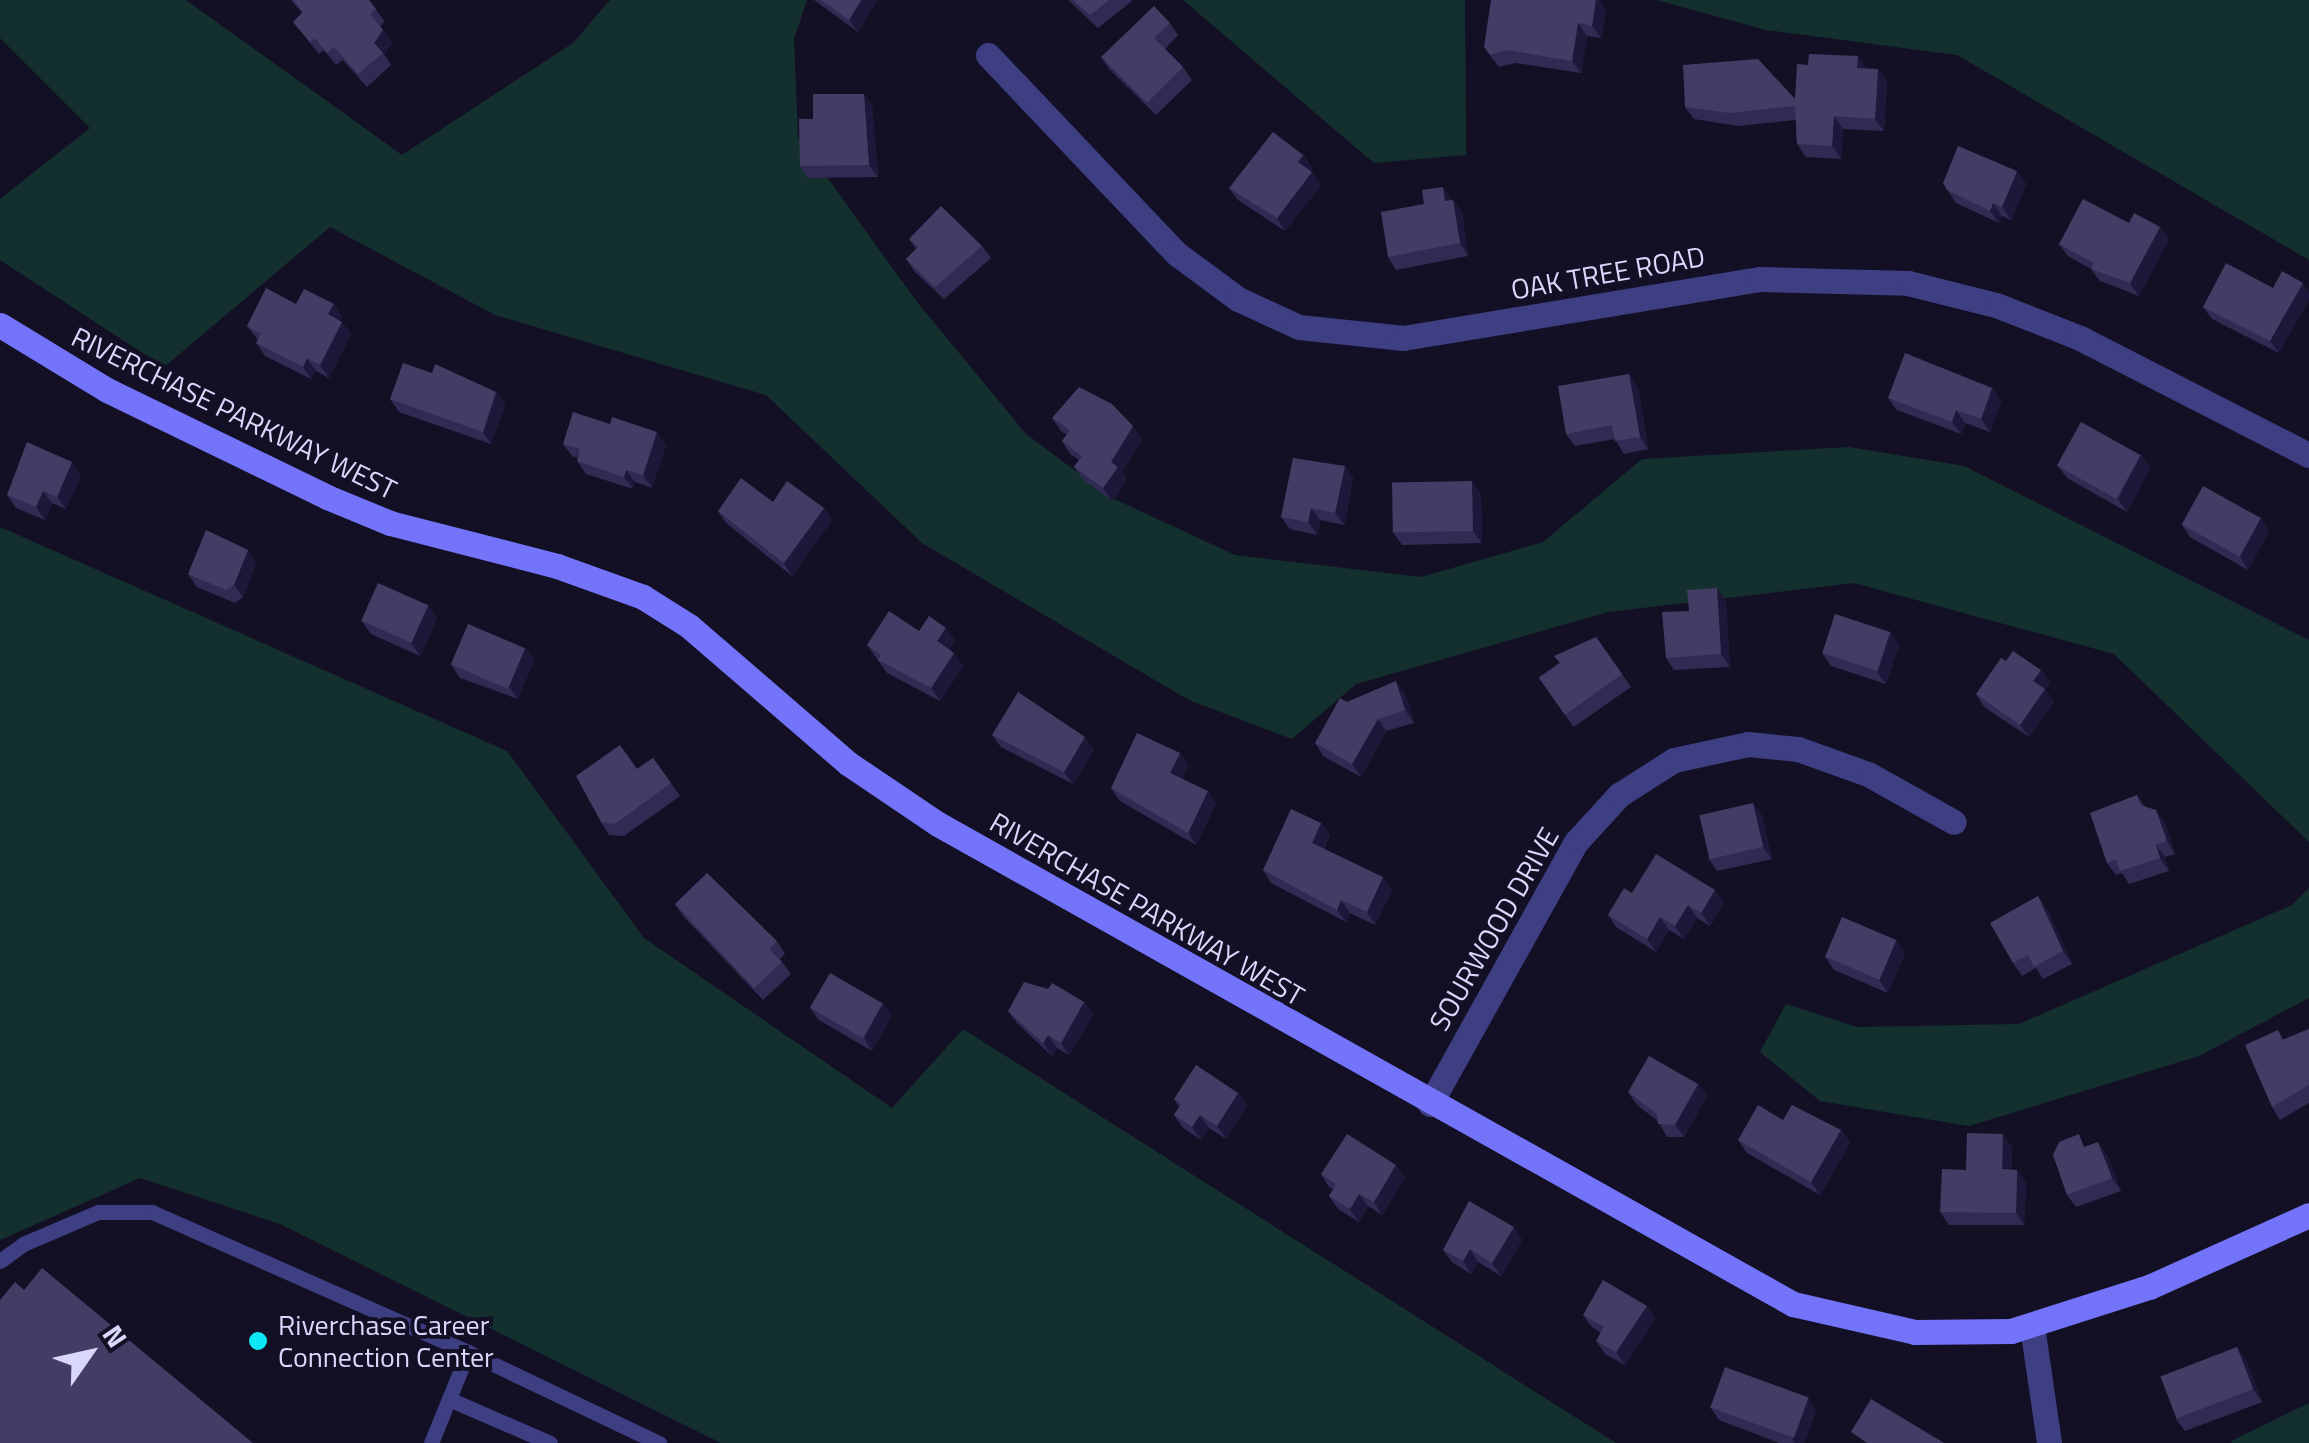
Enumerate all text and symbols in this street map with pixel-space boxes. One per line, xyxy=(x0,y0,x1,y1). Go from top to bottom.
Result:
street label: OAK TREE ROAD xyxy=(1508,239,1708,307)
street label: RIVERCHASE PARKWAY WEST xyxy=(66,320,402,506)
street label: RIVERCHASE PARKWAY WEST xyxy=(984,805,1310,1013)
street label: SOURWOOD DRIVE xyxy=(1422,821,1566,1037)
north arrow xyxy=(40,1303,140,1403)
place label: Riverchase Career Connection Center xyxy=(278,1308,494,1374)
text: N xyxy=(92,1316,139,1356)
marker: Riverchase Career Connection Center xyxy=(247,1330,269,1352)

